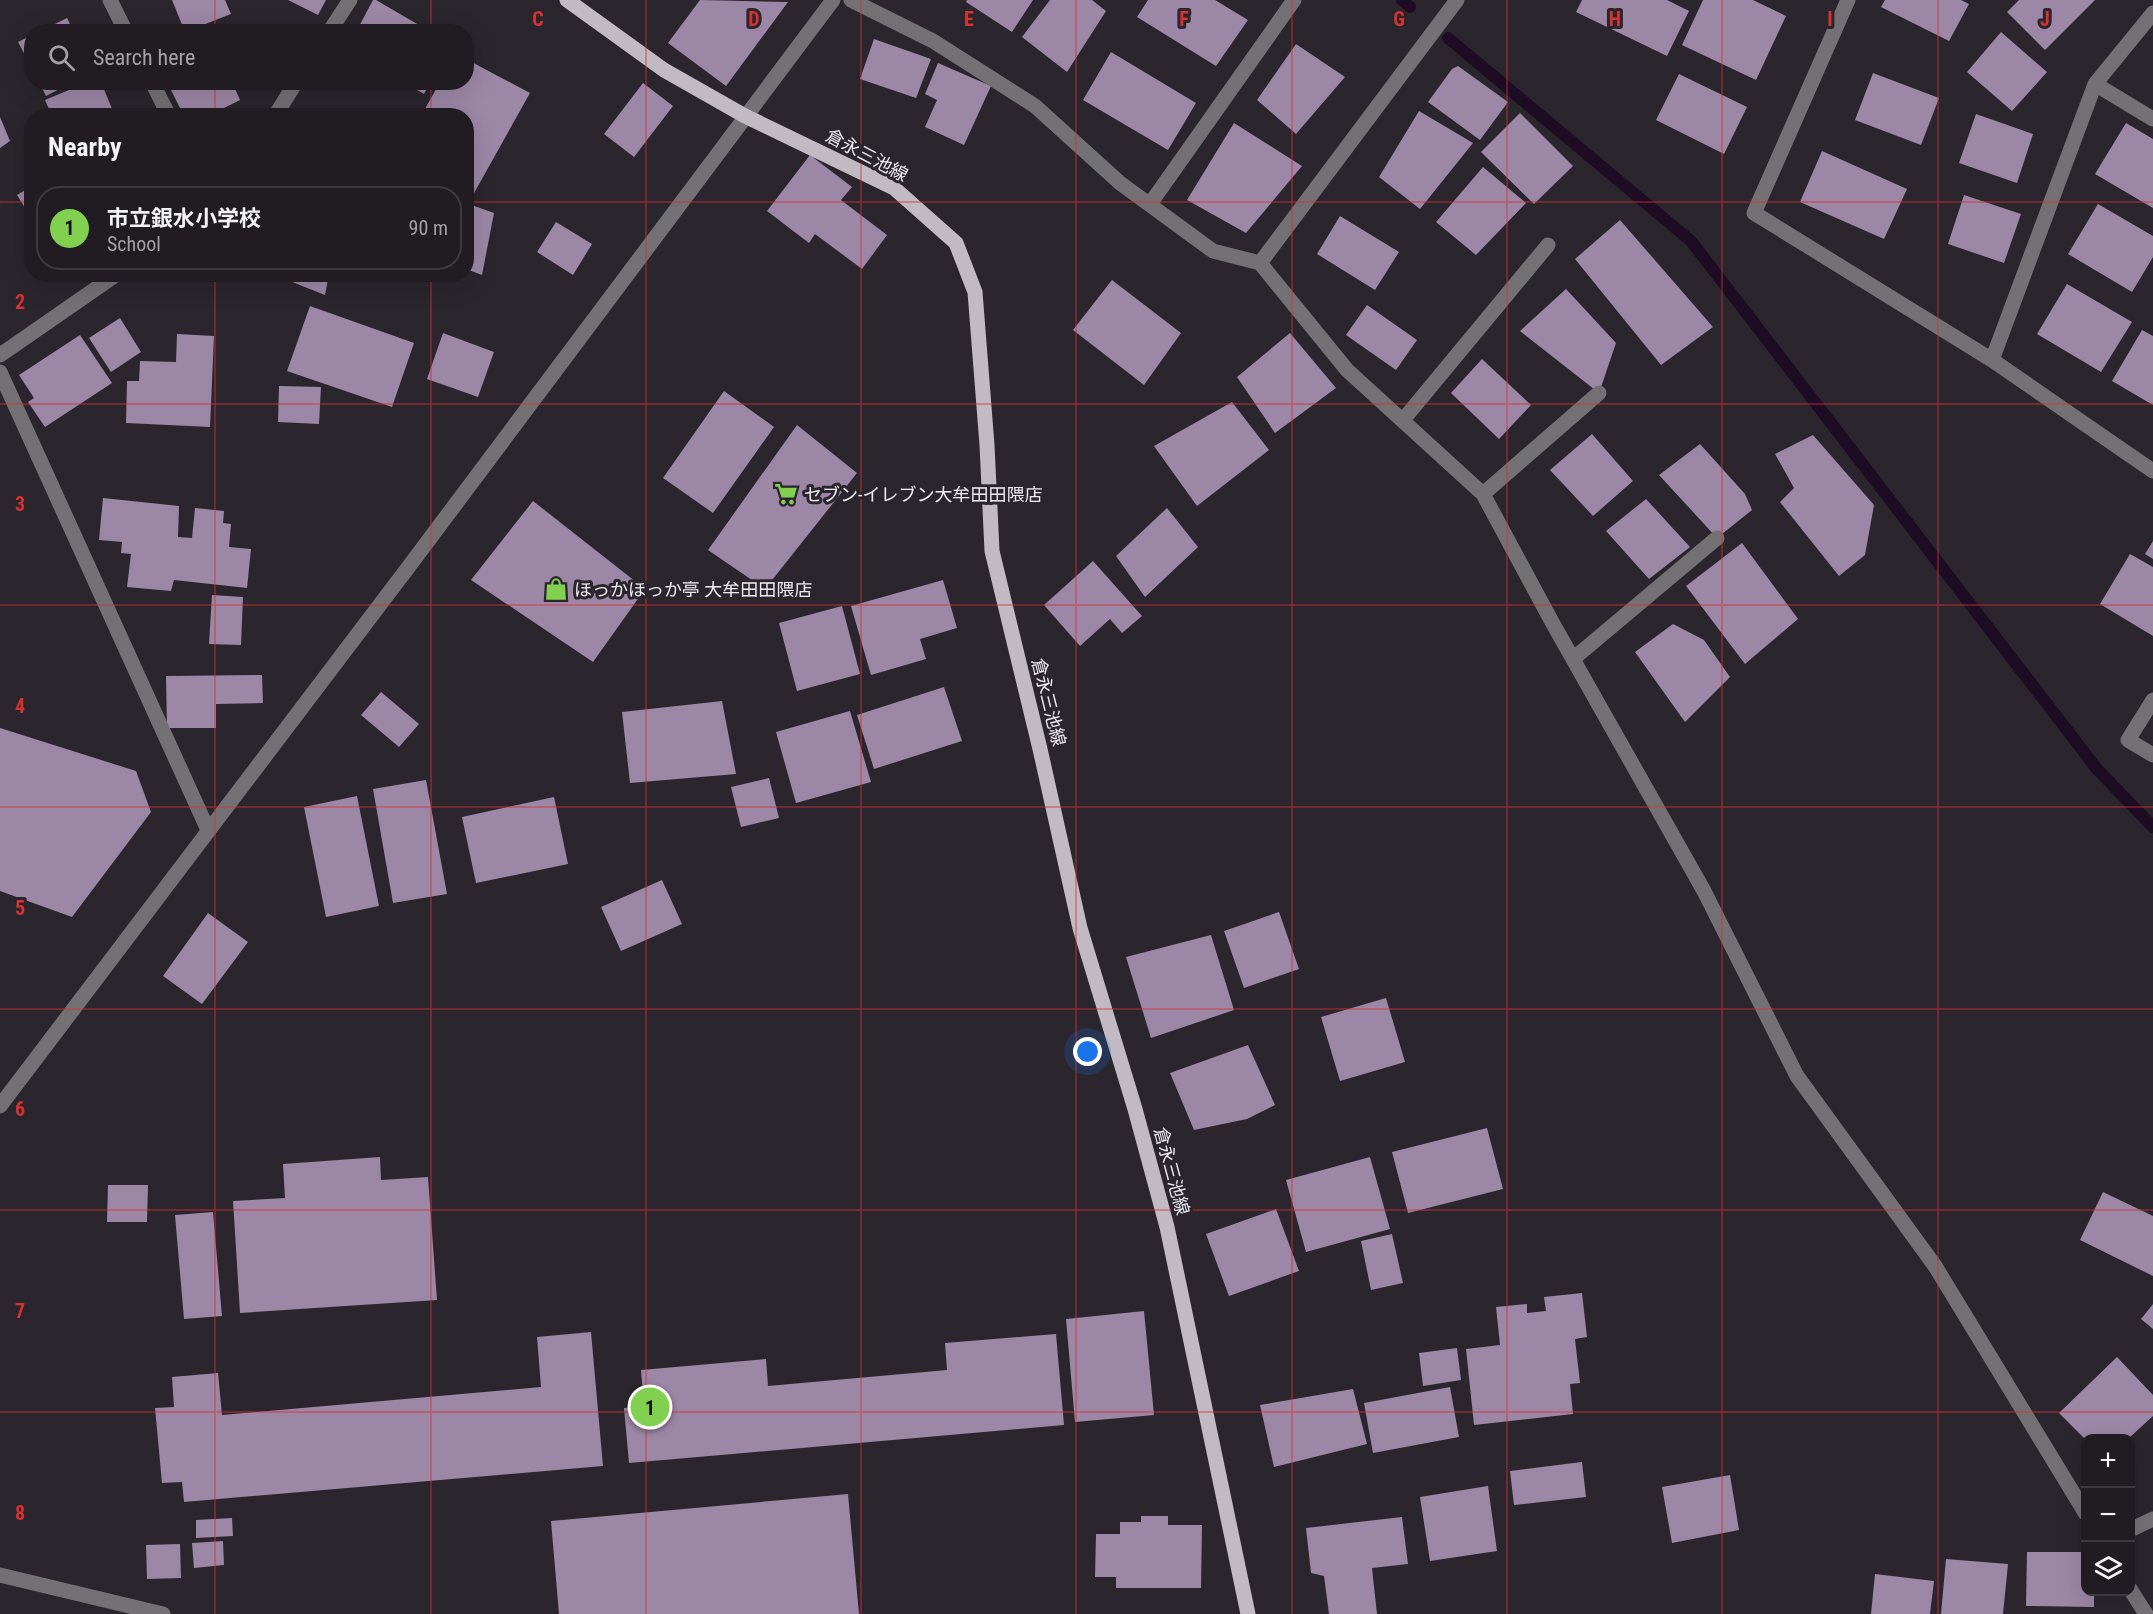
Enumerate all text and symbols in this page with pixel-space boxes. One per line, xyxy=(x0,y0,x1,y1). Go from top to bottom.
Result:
text: C xyxy=(532,7,544,31)
text: D xyxy=(748,7,760,31)
text: E xyxy=(964,7,974,31)
text: F xyxy=(1179,7,1189,31)
text: G xyxy=(1393,7,1405,31)
text: H xyxy=(1609,7,1621,31)
text: I xyxy=(1827,7,1833,31)
text: J xyxy=(2040,7,2050,31)
search box xyxy=(24,24,474,90)
icon: search xyxy=(45,41,78,74)
text: Search here xyxy=(93,45,195,70)
street label: 倉永三池線 xyxy=(822,125,912,185)
text: Nearby xyxy=(48,132,122,162)
text: 市立銀水小学校 xyxy=(107,206,261,231)
text: 1 xyxy=(64,216,75,240)
text: 90 m xyxy=(409,216,448,240)
text: School xyxy=(107,232,161,256)
text: 2 xyxy=(15,290,25,314)
supermarket icon: セブン-イレブン大牟田田隈店 xyxy=(773,481,799,507)
place label: セブン-イレブン大牟田田隈店 xyxy=(804,484,1042,505)
text: 3 xyxy=(15,492,25,516)
shop icon: ほっかほっか亭 大牟田田隈店 xyxy=(543,576,569,602)
place label: ほっかほっか亭 大牟田田隈店 xyxy=(574,579,812,600)
street label: 倉永三池線 xyxy=(1028,656,1070,748)
text: 4 xyxy=(15,694,25,718)
text: 5 xyxy=(15,896,25,920)
your location xyxy=(1073,1037,1102,1066)
text: 6 xyxy=(15,1097,25,1121)
street label: 倉永三池線 xyxy=(1150,1125,1194,1217)
text: 7 xyxy=(15,1299,25,1323)
pin: 1 xyxy=(630,1384,670,1430)
map controls xyxy=(2081,1434,2135,1596)
button: + xyxy=(2081,1434,2135,1488)
button: − xyxy=(2081,1488,2135,1542)
text: 8 xyxy=(15,1501,25,1525)
button: layers xyxy=(2081,1542,2135,1596)

